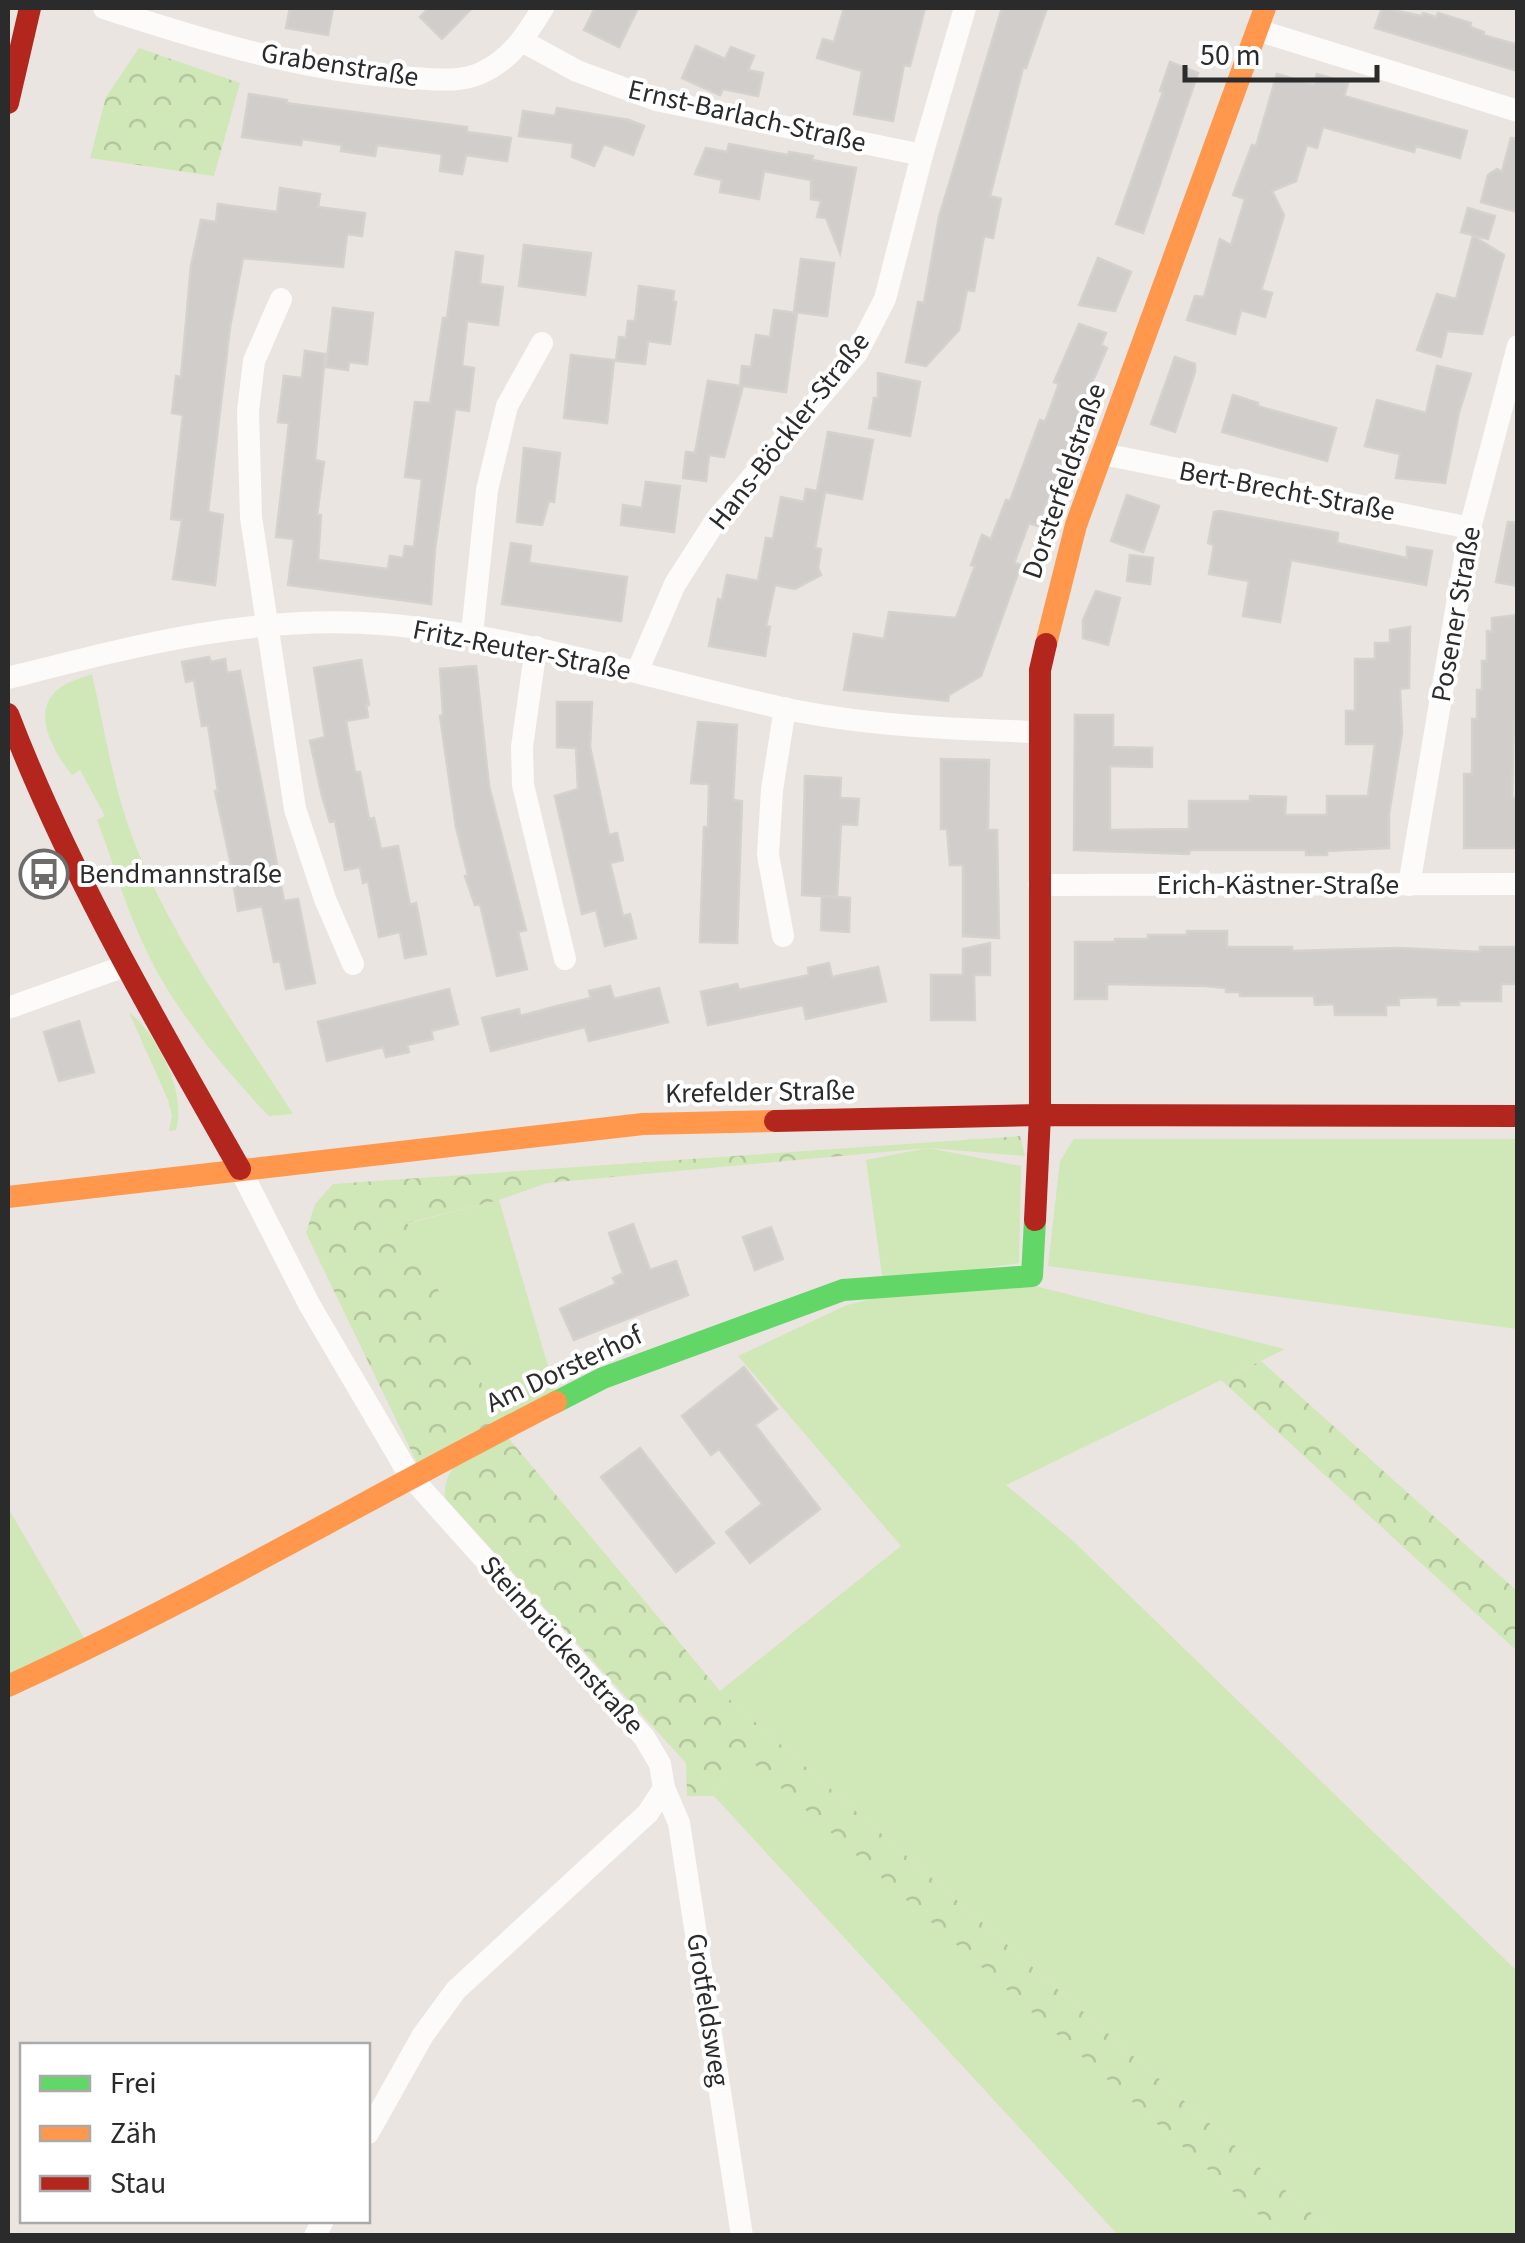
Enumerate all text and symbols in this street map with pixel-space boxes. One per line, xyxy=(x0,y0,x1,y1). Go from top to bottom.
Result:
scale bar xyxy=(1185,20,1378,82)
street label: Grabenstraße xyxy=(258,33,422,97)
text: 50 m xyxy=(1200,34,1261,77)
street label: Ernst-Barlach-Straße xyxy=(624,69,870,163)
street label: Hans-Böckler-Straße xyxy=(699,323,879,539)
street label: Dorsterfeldstraße xyxy=(1012,378,1116,584)
street label: Bert-Brecht-Straße xyxy=(1176,450,1398,532)
street label: Posener Straße xyxy=(1421,523,1491,705)
street label: Fritz-Reuter-Straße xyxy=(409,609,635,691)
bus stop icon: Bendmannstraße xyxy=(18,848,70,900)
place label: Bendmannstraße xyxy=(79,854,282,894)
street label: Erich-Kästner-Straße xyxy=(1157,865,1399,905)
street label: Krefelder Straße xyxy=(665,1070,855,1114)
street label: Am Dorsterhof xyxy=(479,1315,650,1423)
street label: Steinbrückenstraße xyxy=(471,1547,653,1743)
street label: Grotfeldsweg xyxy=(676,1931,740,2089)
legend xyxy=(20,2043,370,2223)
text: Frei xyxy=(110,2062,157,2105)
text: Zäh xyxy=(110,2112,157,2155)
text: Stau xyxy=(110,2162,166,2205)

